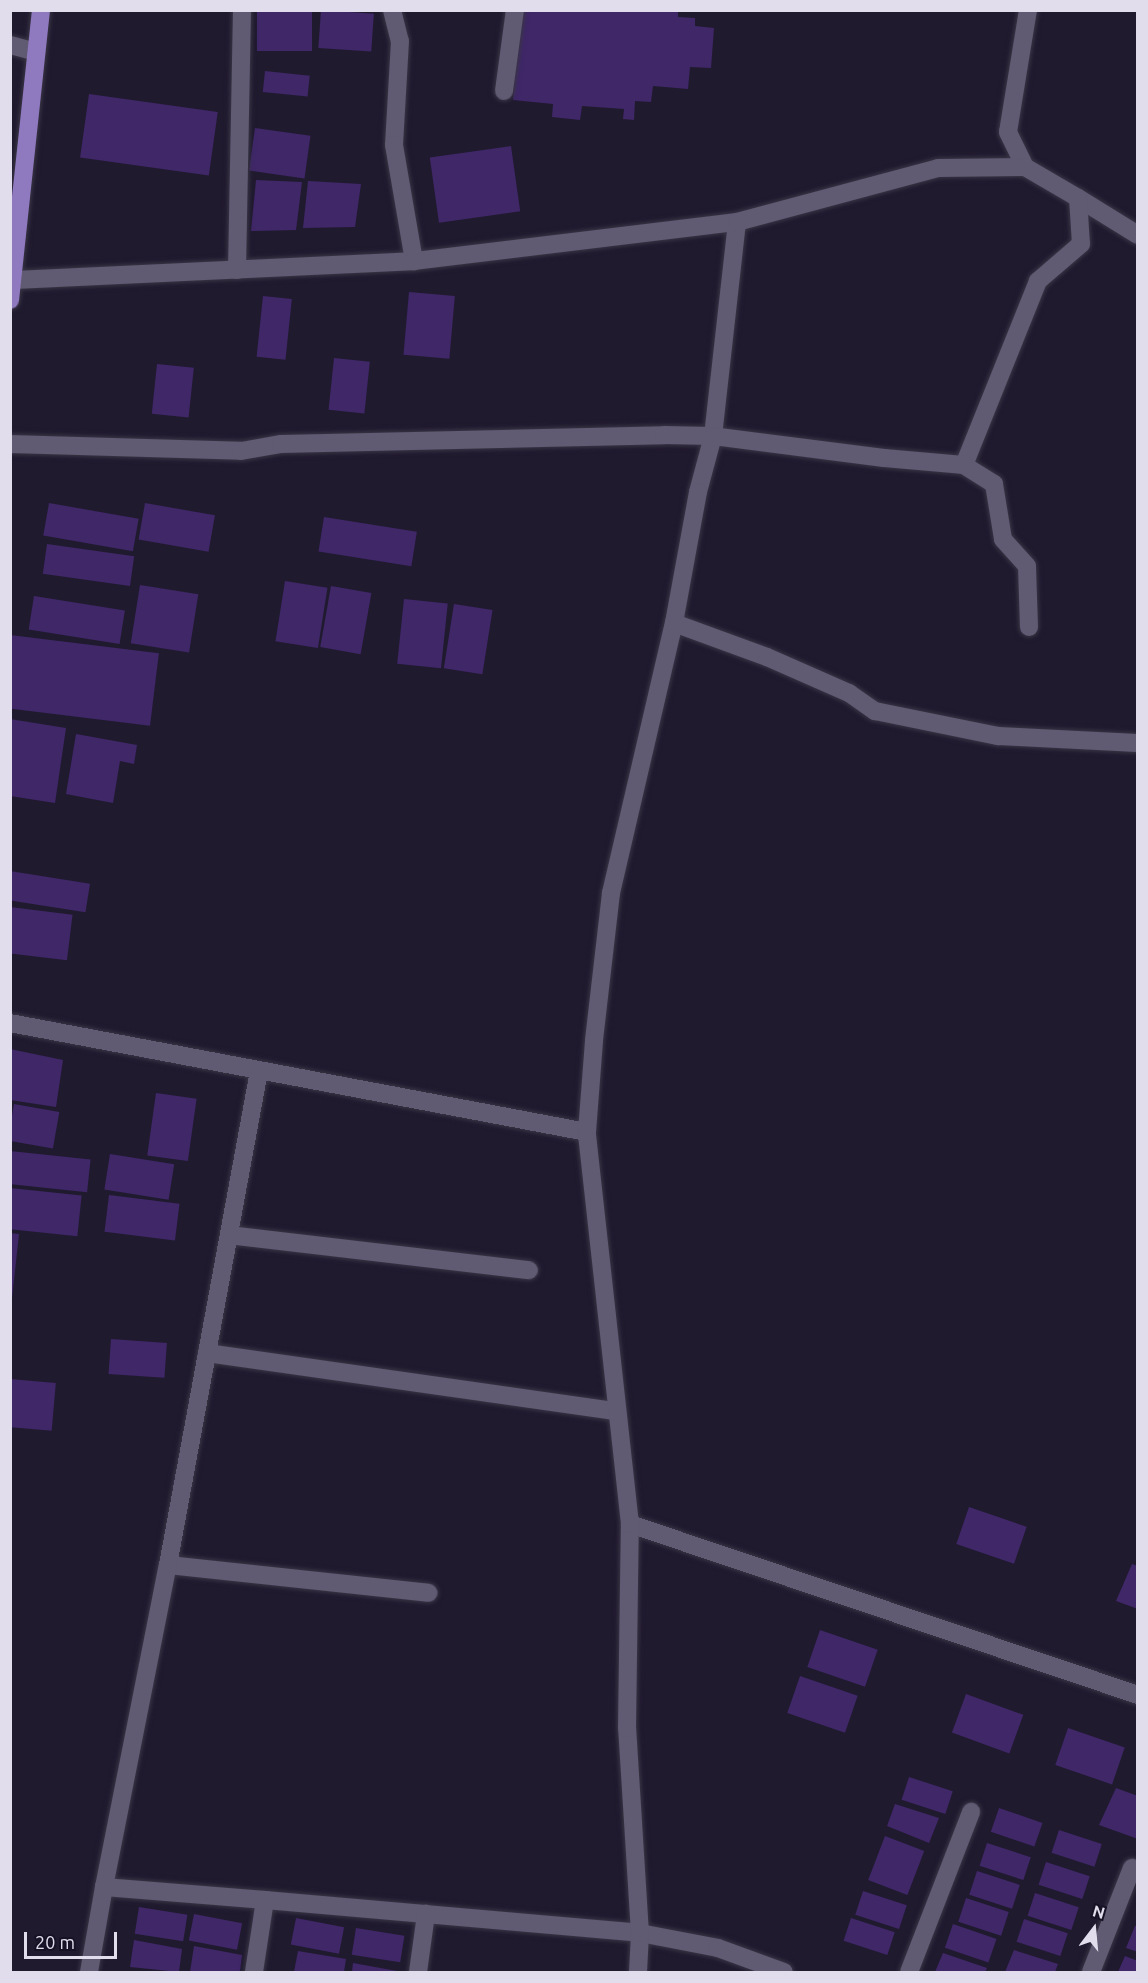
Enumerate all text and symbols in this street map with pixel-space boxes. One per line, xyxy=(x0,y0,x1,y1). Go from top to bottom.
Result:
north arrow xyxy=(1064,1899,1124,1959)
text: N xyxy=(1091,1901,1107,1922)
scale bar xyxy=(27,1920,120,1958)
text: 20 m xyxy=(35,1932,75,1952)

